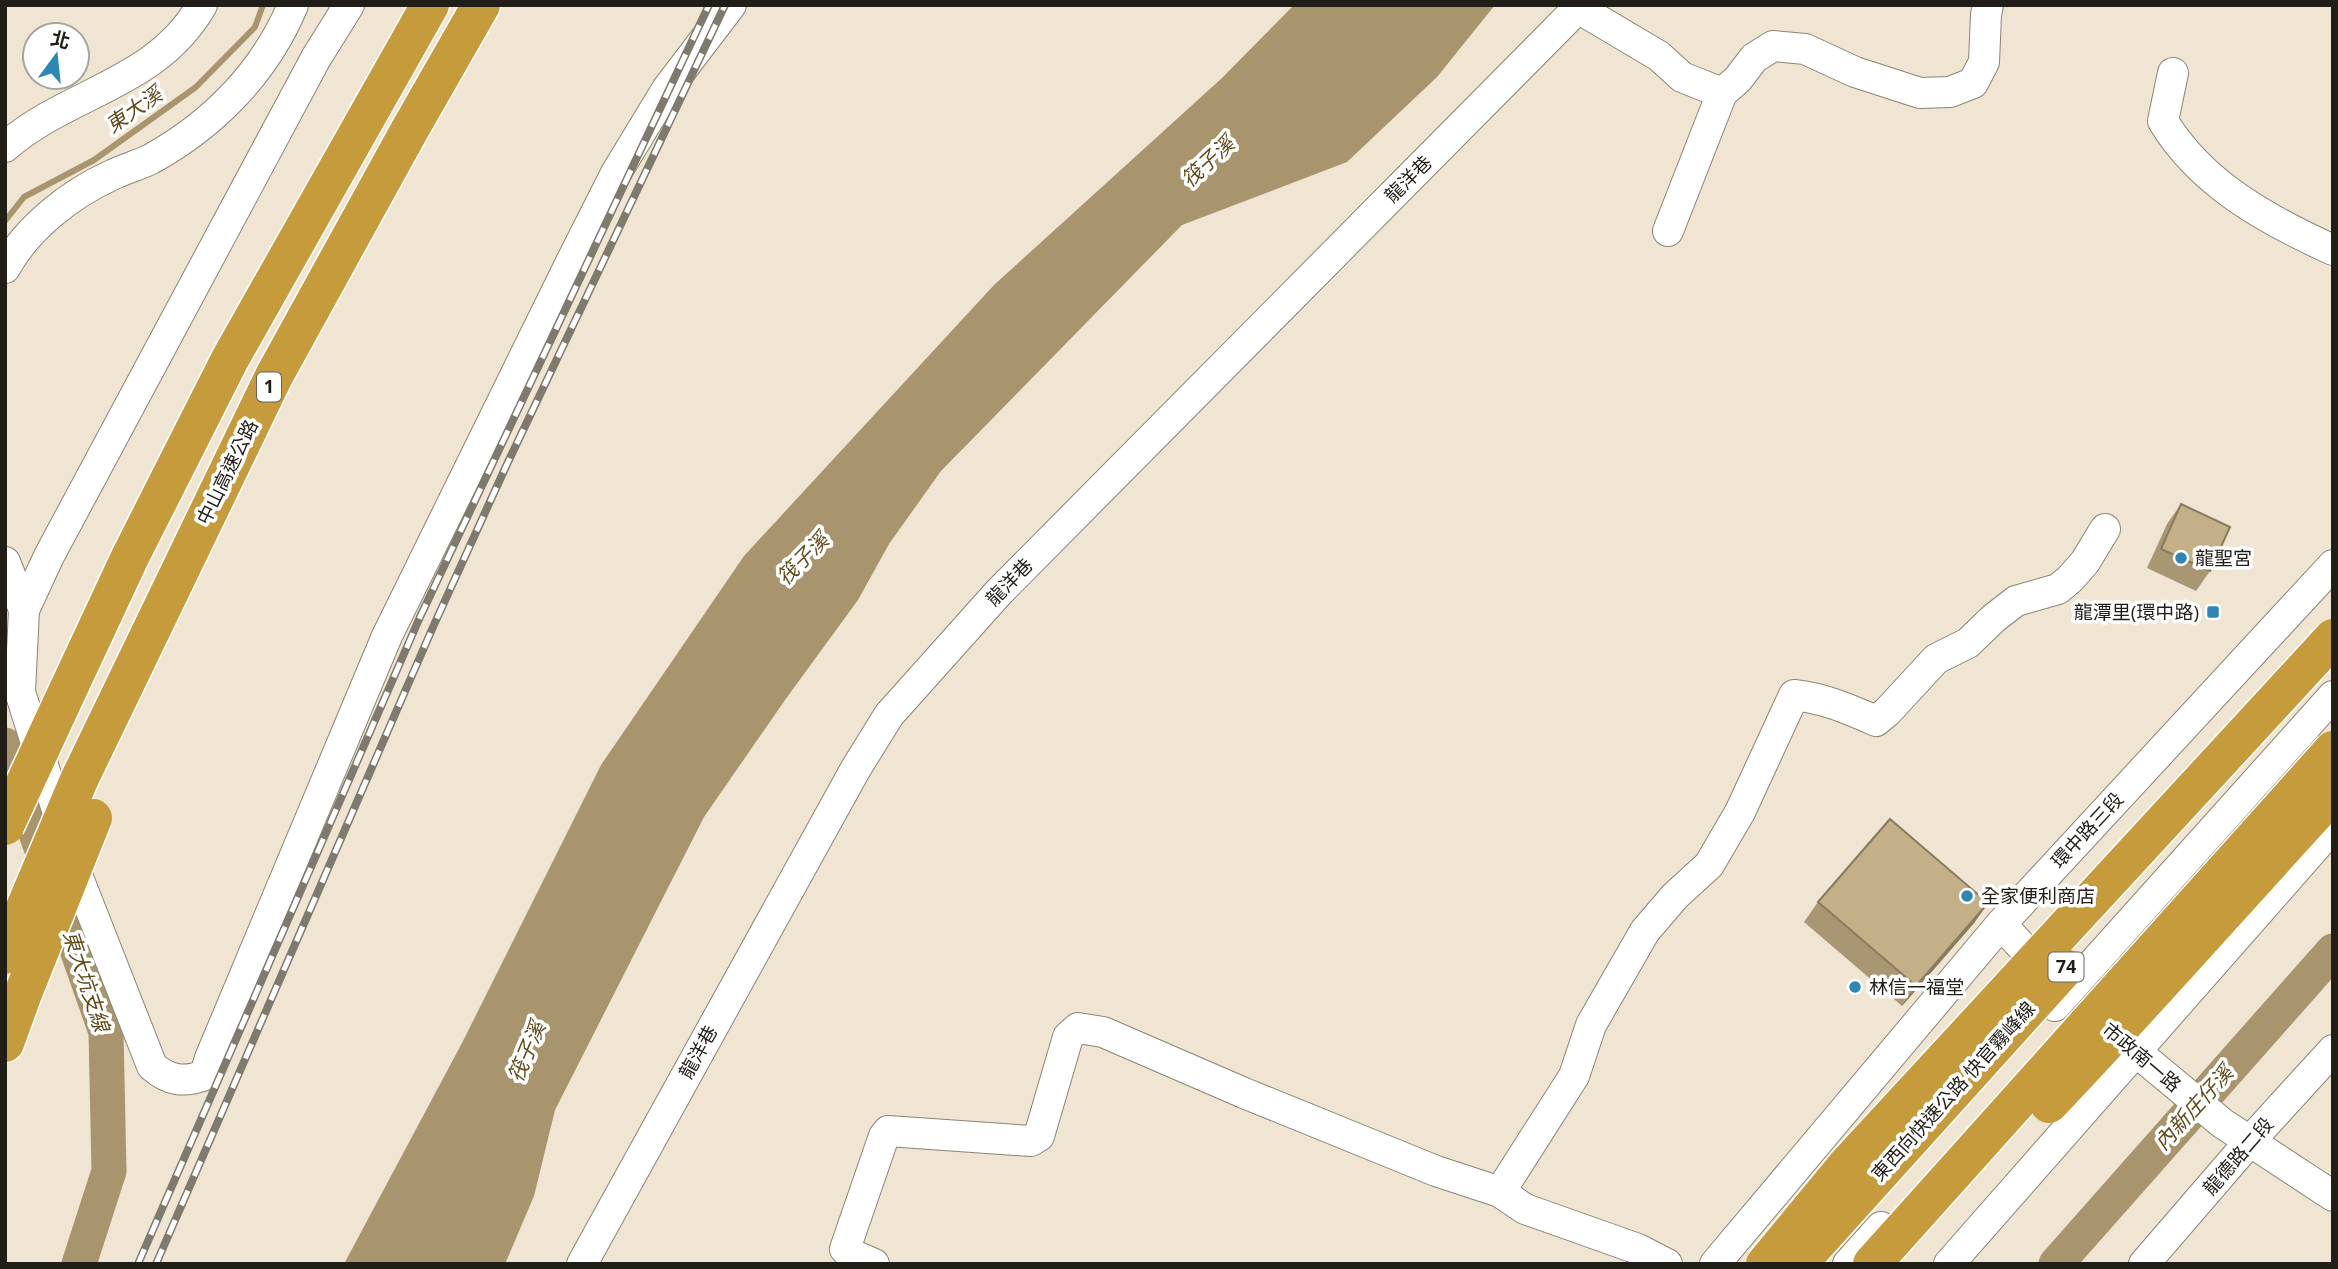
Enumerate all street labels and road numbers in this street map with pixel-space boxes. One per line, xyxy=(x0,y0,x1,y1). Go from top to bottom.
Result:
street label: 龍洋巷 xyxy=(1379,150,1437,208)
road number: 1 xyxy=(257,372,281,402)
street label: 中山高速公路 xyxy=(190,415,264,529)
street label: 龍洋巷 xyxy=(980,552,1038,612)
street label: 環中路三段 xyxy=(2045,786,2129,874)
road number: 74 xyxy=(2048,952,2084,982)
street label: 東西向快速公路 快官霧峰線 xyxy=(1865,996,2041,1186)
street label: 市政南一路 xyxy=(2097,1017,2187,1097)
street label: 龍洋巷 xyxy=(673,1021,723,1083)
street label: 龍德路二段 xyxy=(2197,1112,2279,1200)

